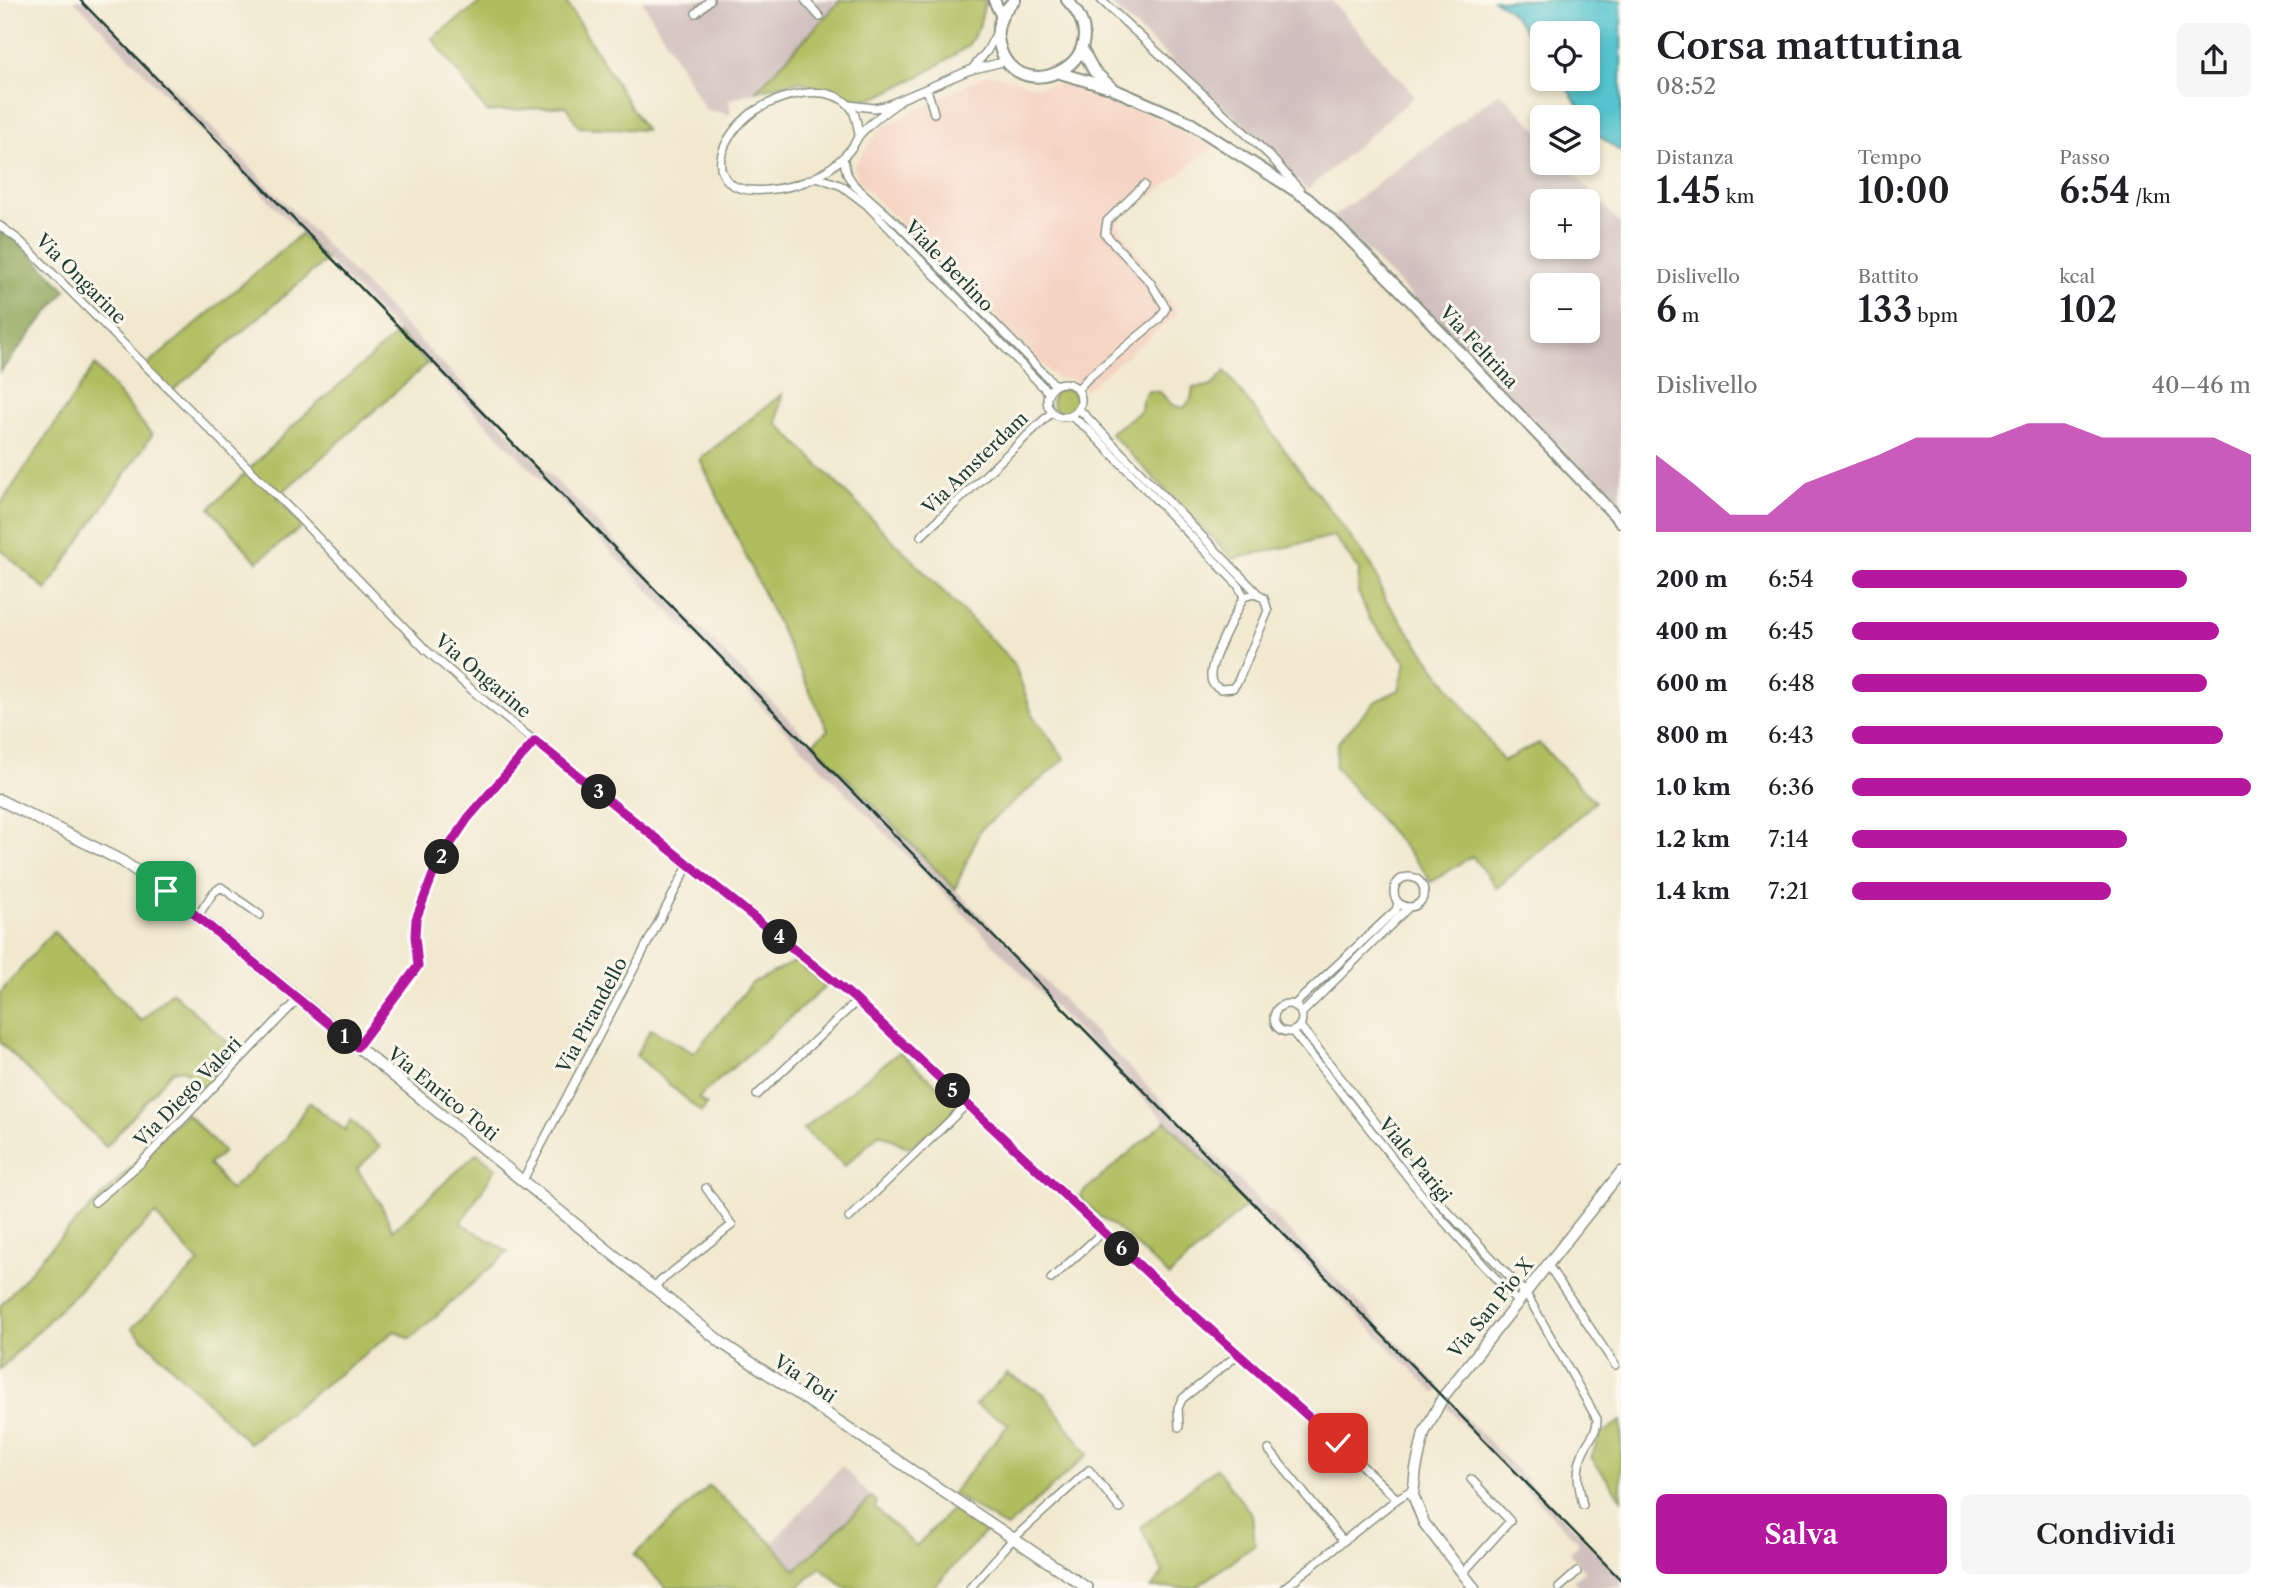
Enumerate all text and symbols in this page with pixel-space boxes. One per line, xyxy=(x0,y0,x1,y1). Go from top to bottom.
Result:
map controls xyxy=(1530,21,1600,343)
button: locate xyxy=(1530,21,1600,91)
text: Corsa mattutina xyxy=(1656,22,1962,69)
button: share xyxy=(2177,23,2251,97)
text: 08:52 xyxy=(1656,72,1716,100)
button: layers xyxy=(1530,105,1600,175)
text: Distanza xyxy=(1656,146,1734,169)
text: Tempo xyxy=(1858,146,1922,169)
text: Passo xyxy=(2059,146,2110,169)
text: 1.45 xyxy=(1656,169,1721,212)
text: 10:00 xyxy=(1858,169,1950,212)
text: 6:54 xyxy=(2059,169,2130,212)
text: km xyxy=(1721,185,1754,208)
text: /km xyxy=(2130,185,2171,208)
button: + xyxy=(1530,189,1600,259)
street label: Viale Berlino xyxy=(899,215,998,316)
street label: Via Ongarine xyxy=(30,228,131,329)
text: Dislivello xyxy=(1656,265,1740,288)
text: Battito xyxy=(1858,265,1919,288)
text: kcal xyxy=(2059,265,2095,288)
button: − xyxy=(1530,273,1600,343)
text: 6 xyxy=(1656,288,1677,331)
text: 133 xyxy=(1858,288,1912,331)
text: 102 xyxy=(2059,288,2117,331)
street label: Via Feltrina xyxy=(1434,300,1523,393)
text: m xyxy=(1677,304,1700,327)
text: bpm xyxy=(1912,304,1958,327)
text: Dislivello xyxy=(1656,371,1758,399)
text: 40–46 m xyxy=(2152,371,2251,399)
street label: Via Amsterdam xyxy=(917,407,1033,520)
text: 200 m xyxy=(1656,565,1728,593)
text: 6:54 xyxy=(1768,565,1814,593)
text: 400 m xyxy=(1656,617,1728,645)
text: 6:45 xyxy=(1768,617,1814,645)
street label: Via Ongarine xyxy=(430,629,536,723)
text: 600 m xyxy=(1656,669,1728,697)
text: 6:48 xyxy=(1768,669,1815,697)
text: 800 m xyxy=(1656,721,1728,749)
text: 6:43 xyxy=(1768,721,1814,749)
text: 1.0 km xyxy=(1656,773,1731,801)
text: 6:36 xyxy=(1768,773,1814,801)
pin: 3 xyxy=(582,774,616,810)
text: 3 xyxy=(593,780,604,803)
text: 1.2 km xyxy=(1656,825,1730,853)
text: 7:14 xyxy=(1768,825,1809,853)
pin: 2 xyxy=(424,840,460,874)
text: 2 xyxy=(436,845,447,868)
pin xyxy=(136,861,196,921)
icon: arrive xyxy=(147,872,185,910)
text: 1.4 km xyxy=(1656,877,1730,905)
text: 7:21 xyxy=(1768,877,1809,905)
pin: 4 xyxy=(762,920,798,954)
text: 4 xyxy=(774,925,785,948)
street label: Via Pirandello xyxy=(551,953,632,1078)
pin: 1 xyxy=(328,1020,362,1054)
text: 1 xyxy=(340,1025,349,1048)
street label: Via Diego Valeri xyxy=(129,1032,246,1153)
street label: Via Enrico Toti xyxy=(382,1042,503,1146)
pin: 5 xyxy=(936,1074,970,1108)
text: 5 xyxy=(947,1079,958,1102)
street label: Viale Parigi xyxy=(1373,1112,1456,1207)
pin: 6 xyxy=(1104,1232,1140,1266)
text: 6 xyxy=(1116,1237,1127,1260)
street label: Via San Pio X xyxy=(1443,1252,1539,1364)
street label: Via Toti xyxy=(769,1349,841,1408)
pin xyxy=(1308,1413,1368,1473)
icon: check xyxy=(1319,1424,1357,1462)
button: Salva xyxy=(1656,1494,1947,1574)
button: Condividi xyxy=(1961,1494,2251,1574)

